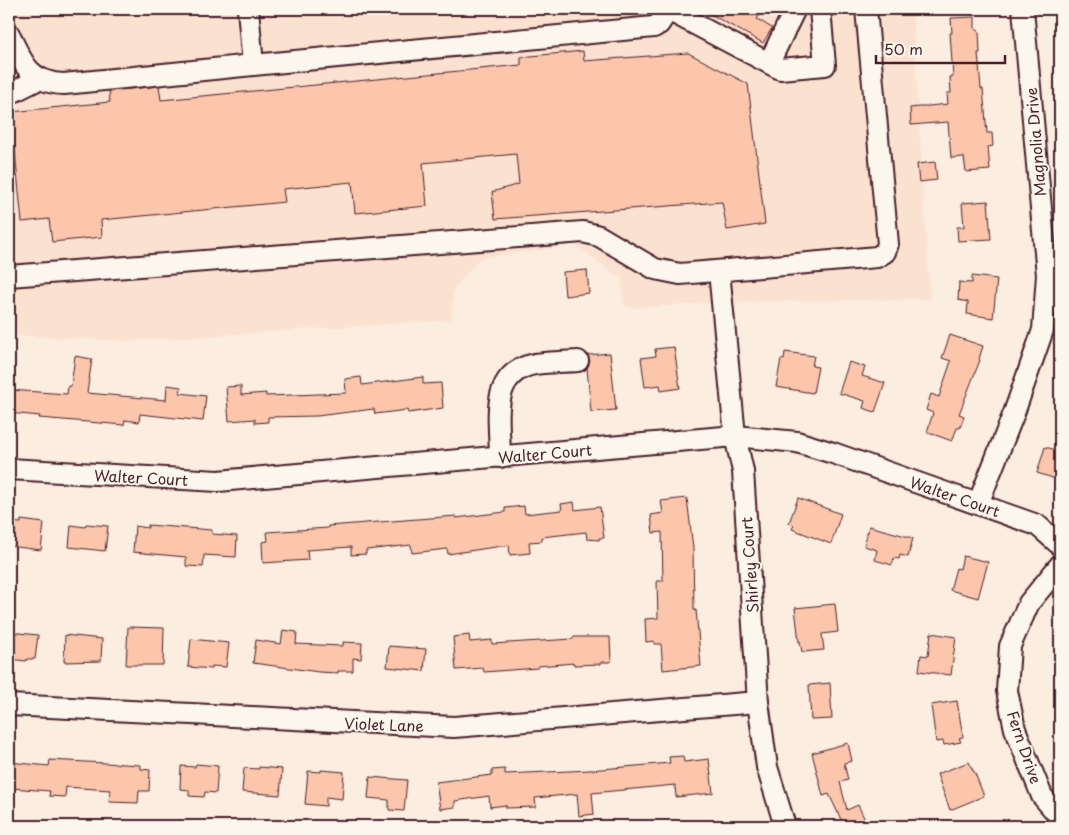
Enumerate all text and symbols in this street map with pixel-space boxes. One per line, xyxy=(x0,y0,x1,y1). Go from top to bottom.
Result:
scale bar xyxy=(876,32,1005,64)
text: 50 m xyxy=(884,37,923,60)
street label: Magnolia Drive xyxy=(1019,87,1051,197)
street label: Walter Court xyxy=(497,437,593,469)
street label: Walter Court xyxy=(93,463,189,491)
street label: Walter Court xyxy=(907,470,1003,522)
street label: Shirley Court xyxy=(734,516,764,614)
street label: Fern Drive xyxy=(1002,707,1048,787)
street label: Violet Lane xyxy=(344,711,424,737)

